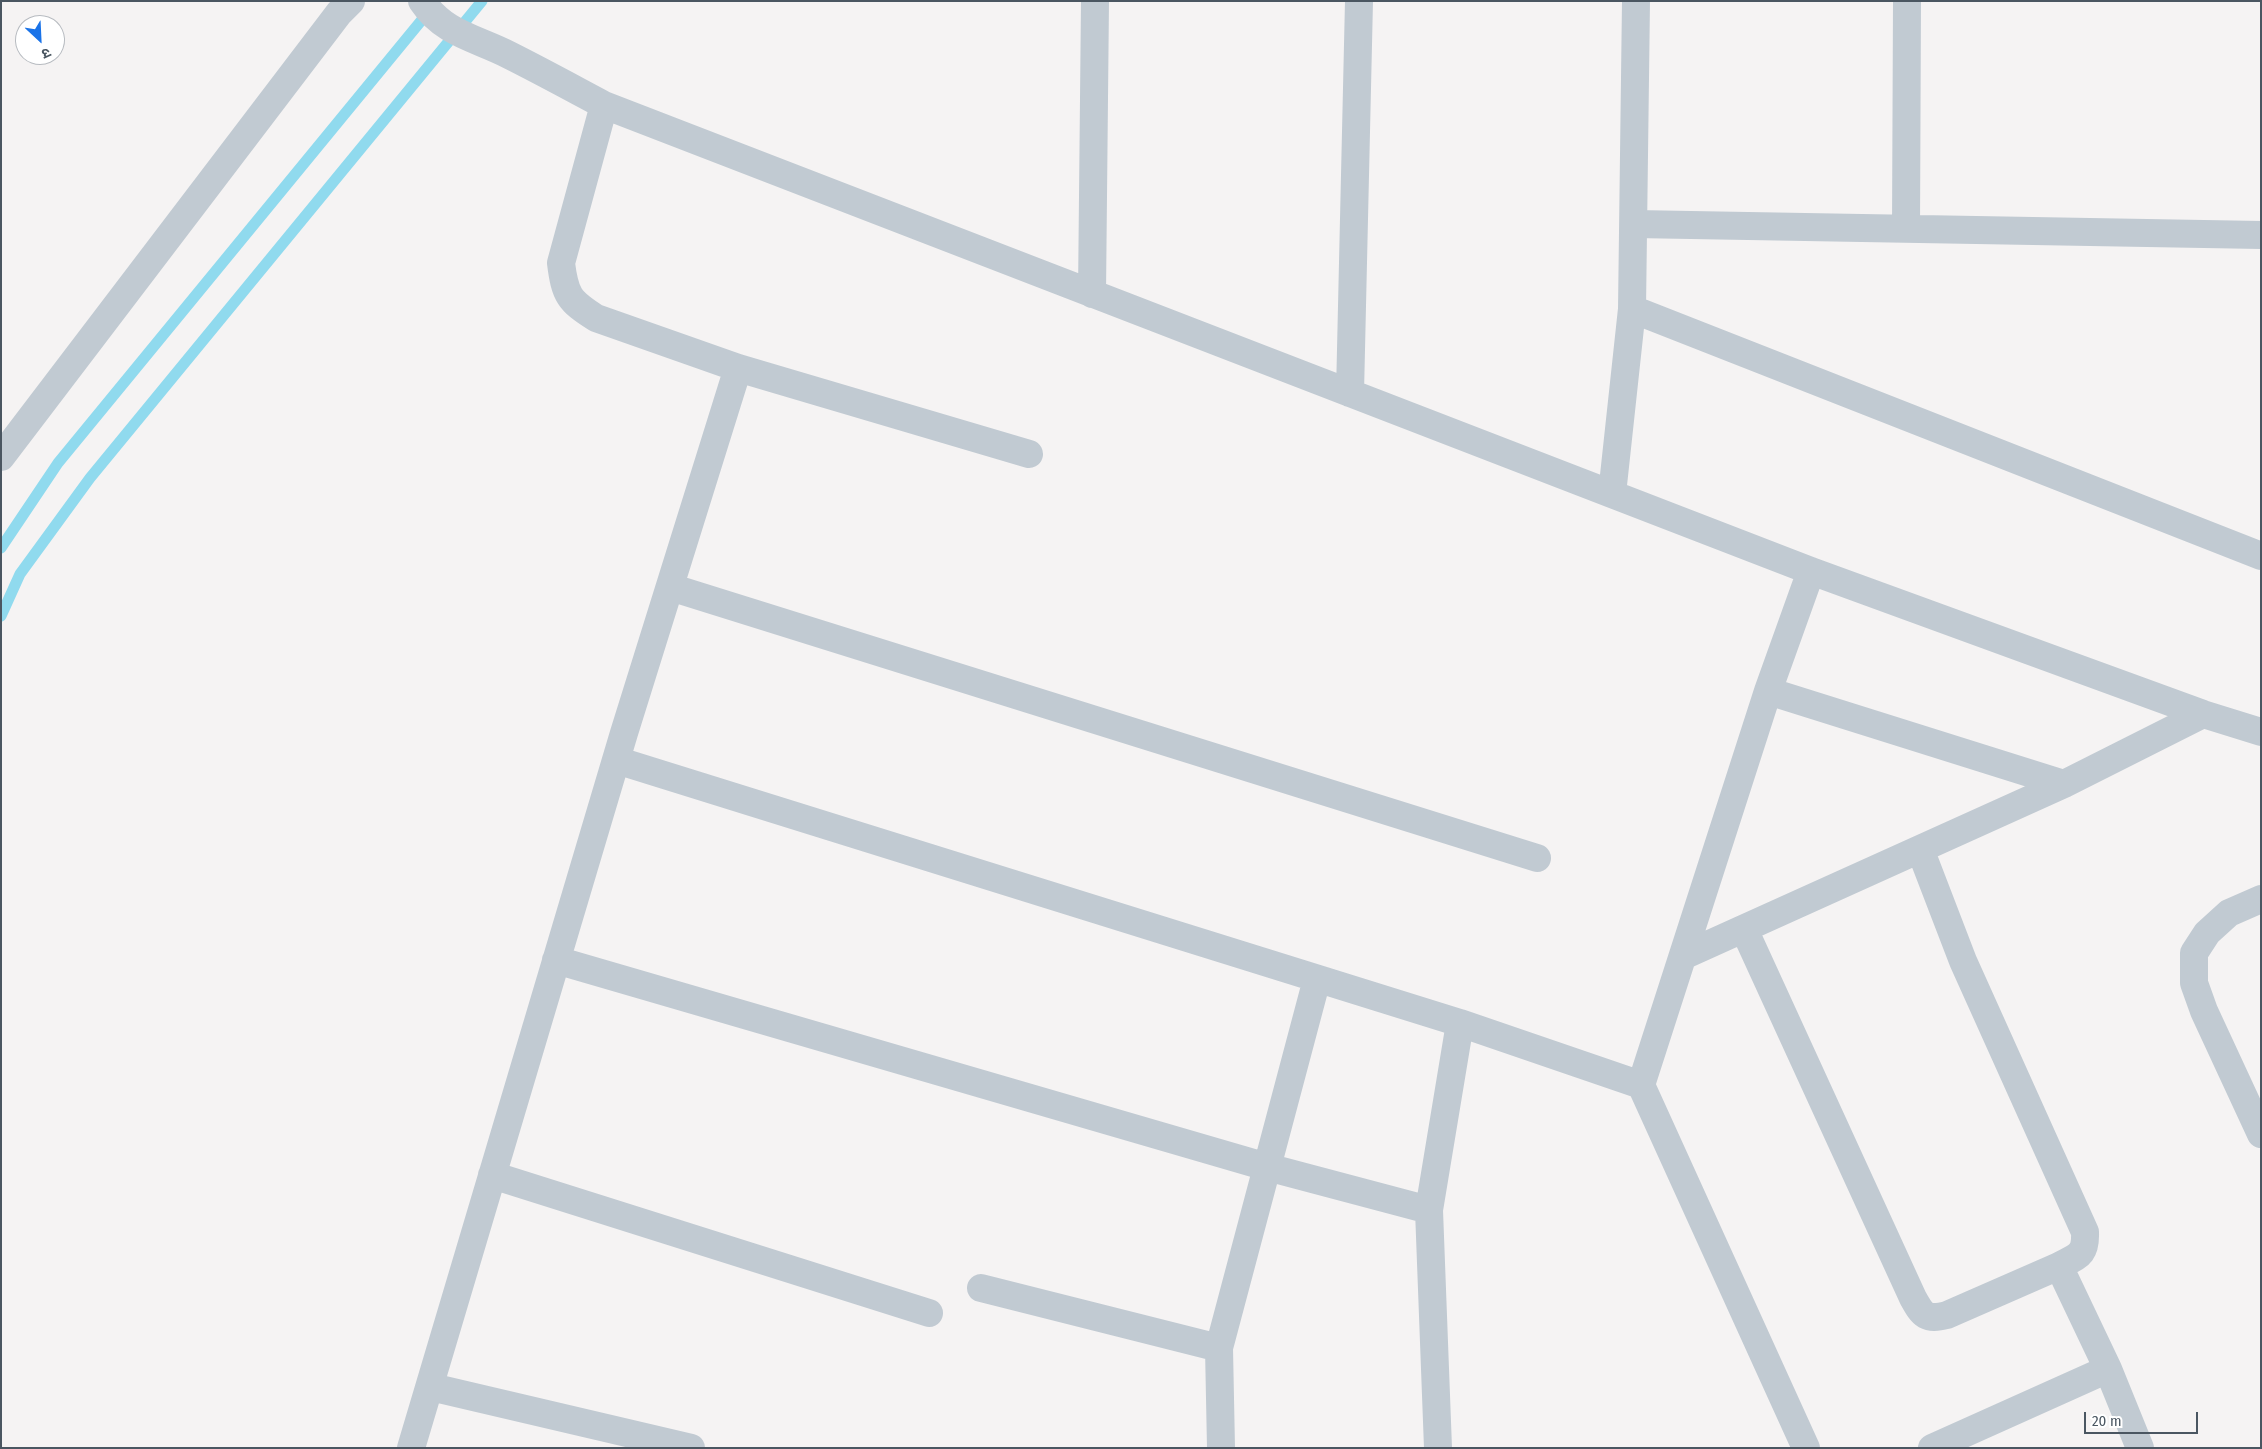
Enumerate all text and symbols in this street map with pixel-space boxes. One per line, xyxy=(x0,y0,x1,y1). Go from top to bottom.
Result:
north arrow xyxy=(15,15,65,65)
text: उ xyxy=(39,44,53,63)
scale bar xyxy=(2087,1402,2201,1434)
text: 20 m xyxy=(2092,1412,2122,1430)

